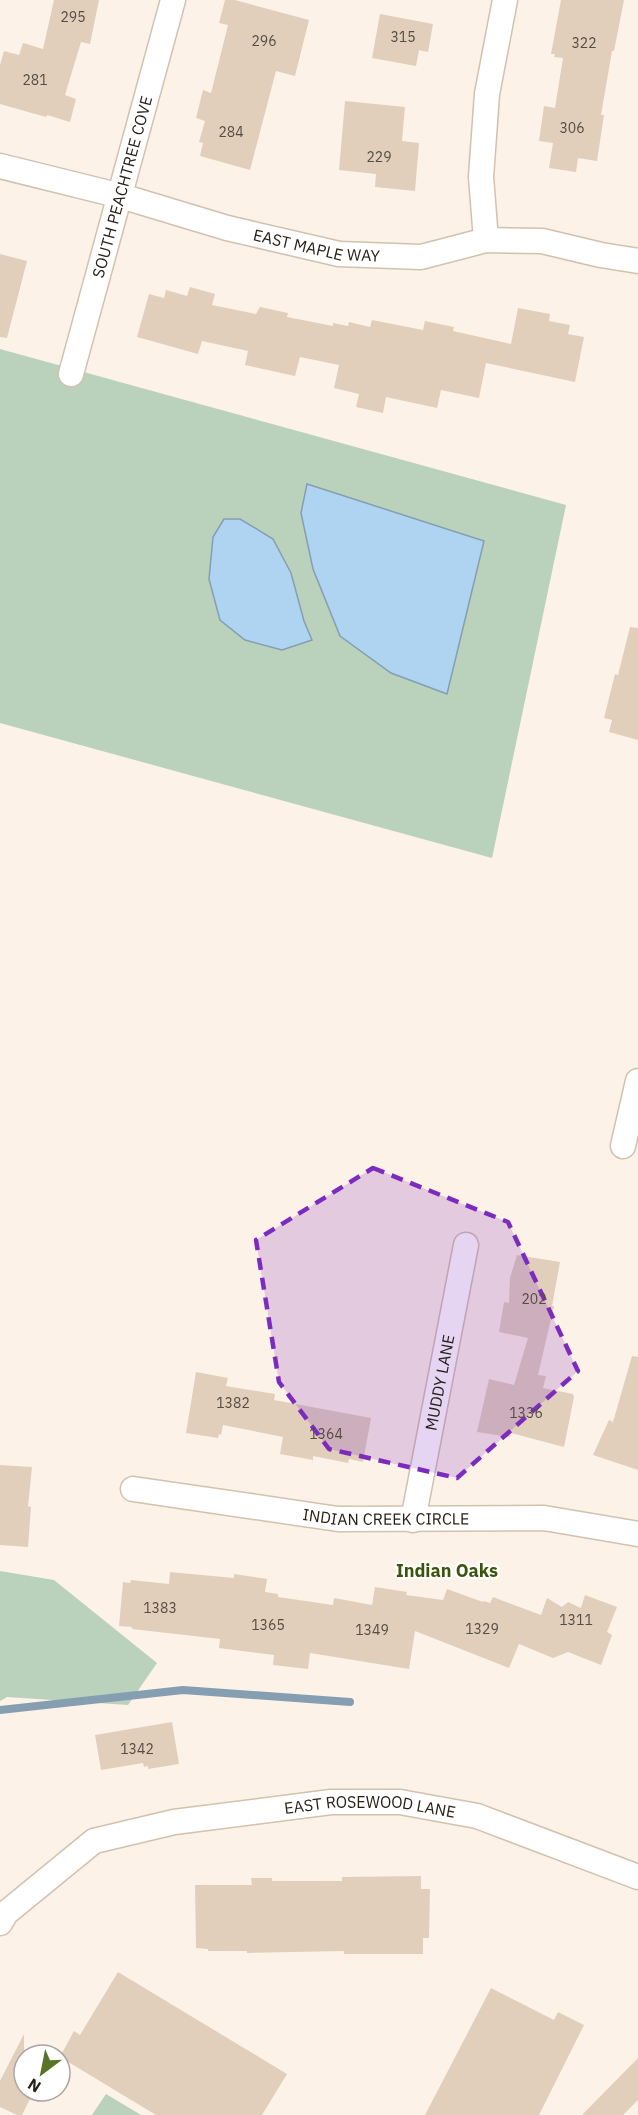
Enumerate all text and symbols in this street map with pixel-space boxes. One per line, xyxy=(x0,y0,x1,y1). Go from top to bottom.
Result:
house number: 295 xyxy=(60,8,86,26)
house number: 315 xyxy=(390,28,416,46)
house number: 296 xyxy=(251,32,277,50)
house number: 322 xyxy=(571,34,597,52)
house number: 281 xyxy=(22,71,48,89)
street label: SOUTH PEACHTREE COVE xyxy=(88,94,156,280)
house number: 306 xyxy=(559,119,585,137)
house number: 284 xyxy=(218,123,244,141)
house number: 229 xyxy=(366,148,392,166)
street label: EAST MAPLE WAY xyxy=(251,224,381,266)
house number: 202 xyxy=(521,1290,547,1308)
street label: MUDDY LANE xyxy=(420,1333,459,1432)
house number: 1382 xyxy=(216,1394,250,1412)
house number: 1336 xyxy=(509,1404,543,1422)
house number: 1364 xyxy=(309,1425,343,1443)
street label: INDIAN CREEK CIRCLE xyxy=(301,1504,469,1529)
district label: Indian Oaks xyxy=(396,1559,498,1582)
house number: 1383 xyxy=(143,1599,177,1617)
house number: 1311 xyxy=(559,1611,593,1629)
house number: 1365 xyxy=(251,1616,285,1634)
house number: 1329 xyxy=(465,1620,499,1638)
house number: 1349 xyxy=(355,1621,389,1639)
house number: 1342 xyxy=(120,1740,154,1758)
street label: EAST ROSEWOOD LANE xyxy=(283,1791,457,1822)
north arrow xyxy=(12,2043,72,2103)
text: N xyxy=(24,2074,44,2097)

